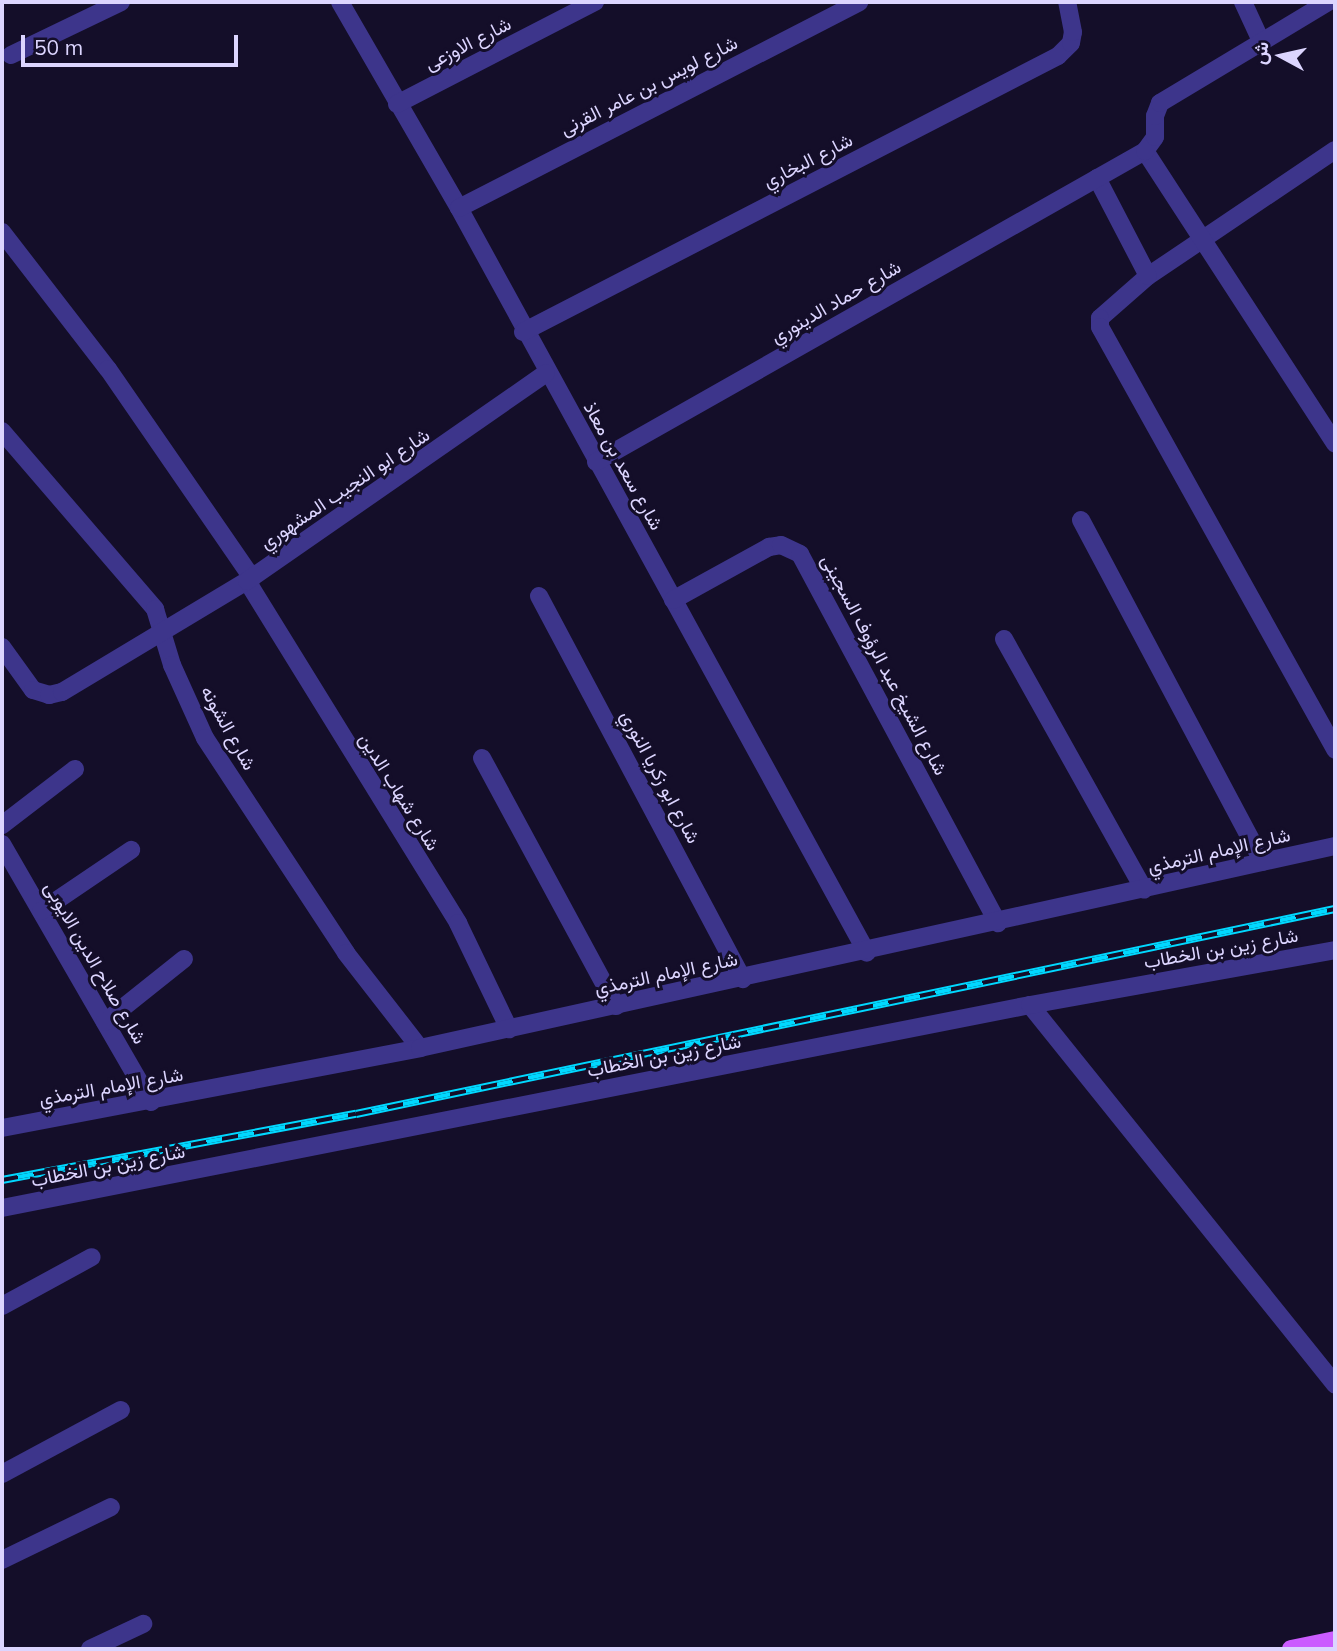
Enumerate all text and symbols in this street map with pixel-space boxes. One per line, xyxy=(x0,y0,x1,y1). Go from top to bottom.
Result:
street label: شارع الاوزعى xyxy=(421,12,515,76)
scale bar xyxy=(24,21,242,65)
north arrow xyxy=(1246,21,1316,91)
street label: شارع لويس بن عامر القرنى xyxy=(556,31,742,141)
text: 50 m xyxy=(34,34,83,60)
text: ش xyxy=(1247,40,1274,66)
street label: شارع البخاري xyxy=(759,129,857,193)
street label: شارع حماد الدينوري xyxy=(767,256,905,348)
street label: شارع سعد بن معاذ xyxy=(578,398,668,534)
street label: شارع ابو النجيب المشهوري xyxy=(256,424,434,554)
street label: شارع الشيخ عبد الرؤوف السجينى xyxy=(816,551,952,779)
street label: شارع الشونه xyxy=(196,682,260,774)
street label: شارع ابو زكريا النوري xyxy=(615,706,705,848)
street label: شارع شهاب الدين xyxy=(354,729,444,855)
street label: شارع الإمام الترمذي xyxy=(1145,823,1293,879)
street label: شارع صلاح الدين الايوبى xyxy=(39,878,151,1048)
street label: شارع زين بن الخطاب xyxy=(1142,924,1300,974)
street label: شارع الإمام الترمذي xyxy=(592,948,740,1000)
street label: شارع زين بن الخطاب xyxy=(585,1030,743,1082)
street label: شارع الإمام الترمذي xyxy=(37,1063,185,1111)
street label: شارع زين بن الخطاب xyxy=(29,1140,187,1192)

